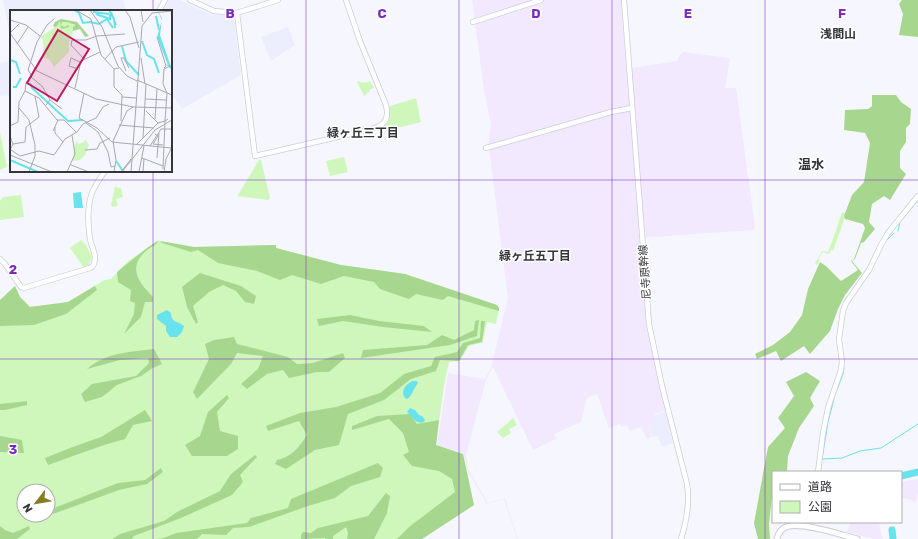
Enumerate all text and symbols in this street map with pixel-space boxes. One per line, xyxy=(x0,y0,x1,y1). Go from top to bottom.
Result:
text: B xyxy=(225,6,235,21)
text: C xyxy=(377,6,387,21)
text: D xyxy=(531,6,541,21)
text: E xyxy=(684,6,692,21)
text: F xyxy=(838,6,846,21)
inset map xyxy=(10,10,172,172)
district label: 浅間山 xyxy=(820,27,856,41)
district label: 緑ヶ丘三丁目 xyxy=(327,126,399,140)
district label: 温水 xyxy=(798,157,824,172)
street label: 尼寺原幹線 xyxy=(637,244,653,300)
district label: 緑ヶ丘五丁目 xyxy=(499,249,571,263)
text: 2 xyxy=(9,262,17,277)
text: 3 xyxy=(9,442,18,457)
legend xyxy=(772,471,902,523)
text: 道路 xyxy=(808,480,832,494)
north arrow xyxy=(16,483,56,523)
text: 公園 xyxy=(808,500,832,514)
text: N xyxy=(20,501,35,515)

